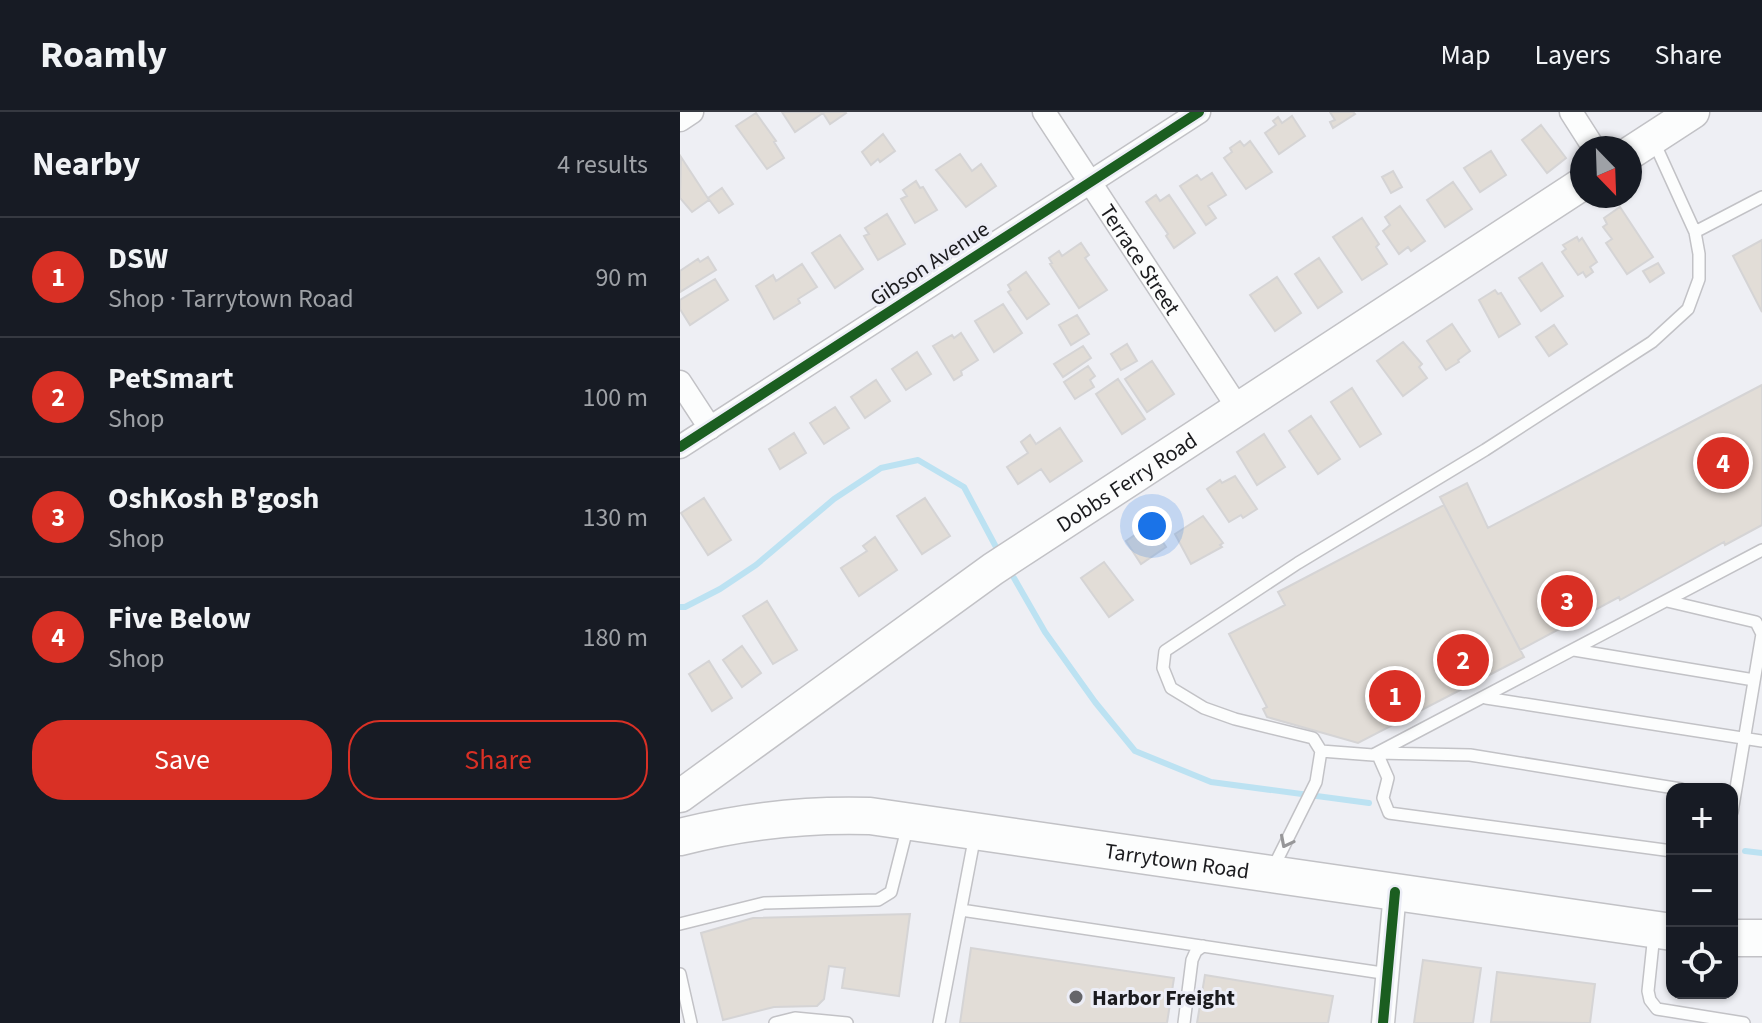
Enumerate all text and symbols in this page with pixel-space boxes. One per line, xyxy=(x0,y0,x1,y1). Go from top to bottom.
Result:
text: Roamly xyxy=(40,28,167,82)
text: Map xyxy=(1440,35,1490,75)
text: Layers xyxy=(1534,35,1610,75)
text: Share xyxy=(1654,35,1722,75)
north arrow xyxy=(1570,136,1642,208)
text: Nearby xyxy=(32,140,140,189)
text: 4 results xyxy=(557,146,648,183)
street label: Terrace Street xyxy=(1091,198,1188,322)
street label: Gibson Avenue xyxy=(864,213,996,314)
text: DSW xyxy=(108,237,168,280)
text: 1 xyxy=(51,259,65,296)
text: 90 m xyxy=(595,259,648,296)
text: Shop · Tarrytown Road xyxy=(108,280,354,317)
text: PetSmart xyxy=(108,357,234,400)
text: 2 xyxy=(51,379,65,416)
text: 100 m xyxy=(582,379,648,416)
text: Shop xyxy=(108,400,165,437)
street label: Dobbs Ferry Road xyxy=(1050,425,1204,541)
pin: 4 xyxy=(1697,433,1749,493)
text: OshKosh B'gosh xyxy=(108,477,319,520)
text: 3 xyxy=(51,499,65,536)
text: 130 m xyxy=(582,499,648,536)
your location xyxy=(1132,506,1172,546)
text: Shop xyxy=(108,520,165,557)
pin: 3 xyxy=(1541,571,1593,631)
text: Five Below xyxy=(108,597,251,640)
text: 4 xyxy=(51,619,65,656)
text: 180 m xyxy=(582,619,648,656)
pin: 2 xyxy=(1437,630,1489,690)
text: Shop xyxy=(108,640,165,677)
pin: 1 xyxy=(1369,666,1421,726)
button: Save xyxy=(32,720,332,800)
button: Share xyxy=(348,720,648,800)
map controls xyxy=(1666,783,1738,999)
button: + xyxy=(1666,783,1738,855)
one-way arrow xyxy=(1280,833,1296,848)
street label: Tarrytown Road xyxy=(1102,835,1251,888)
button: − xyxy=(1666,855,1738,927)
button: locate xyxy=(1666,927,1738,999)
place label: Harbor Freight xyxy=(1092,982,1236,1014)
marker: Harbor Freight xyxy=(1067,988,1085,1006)

